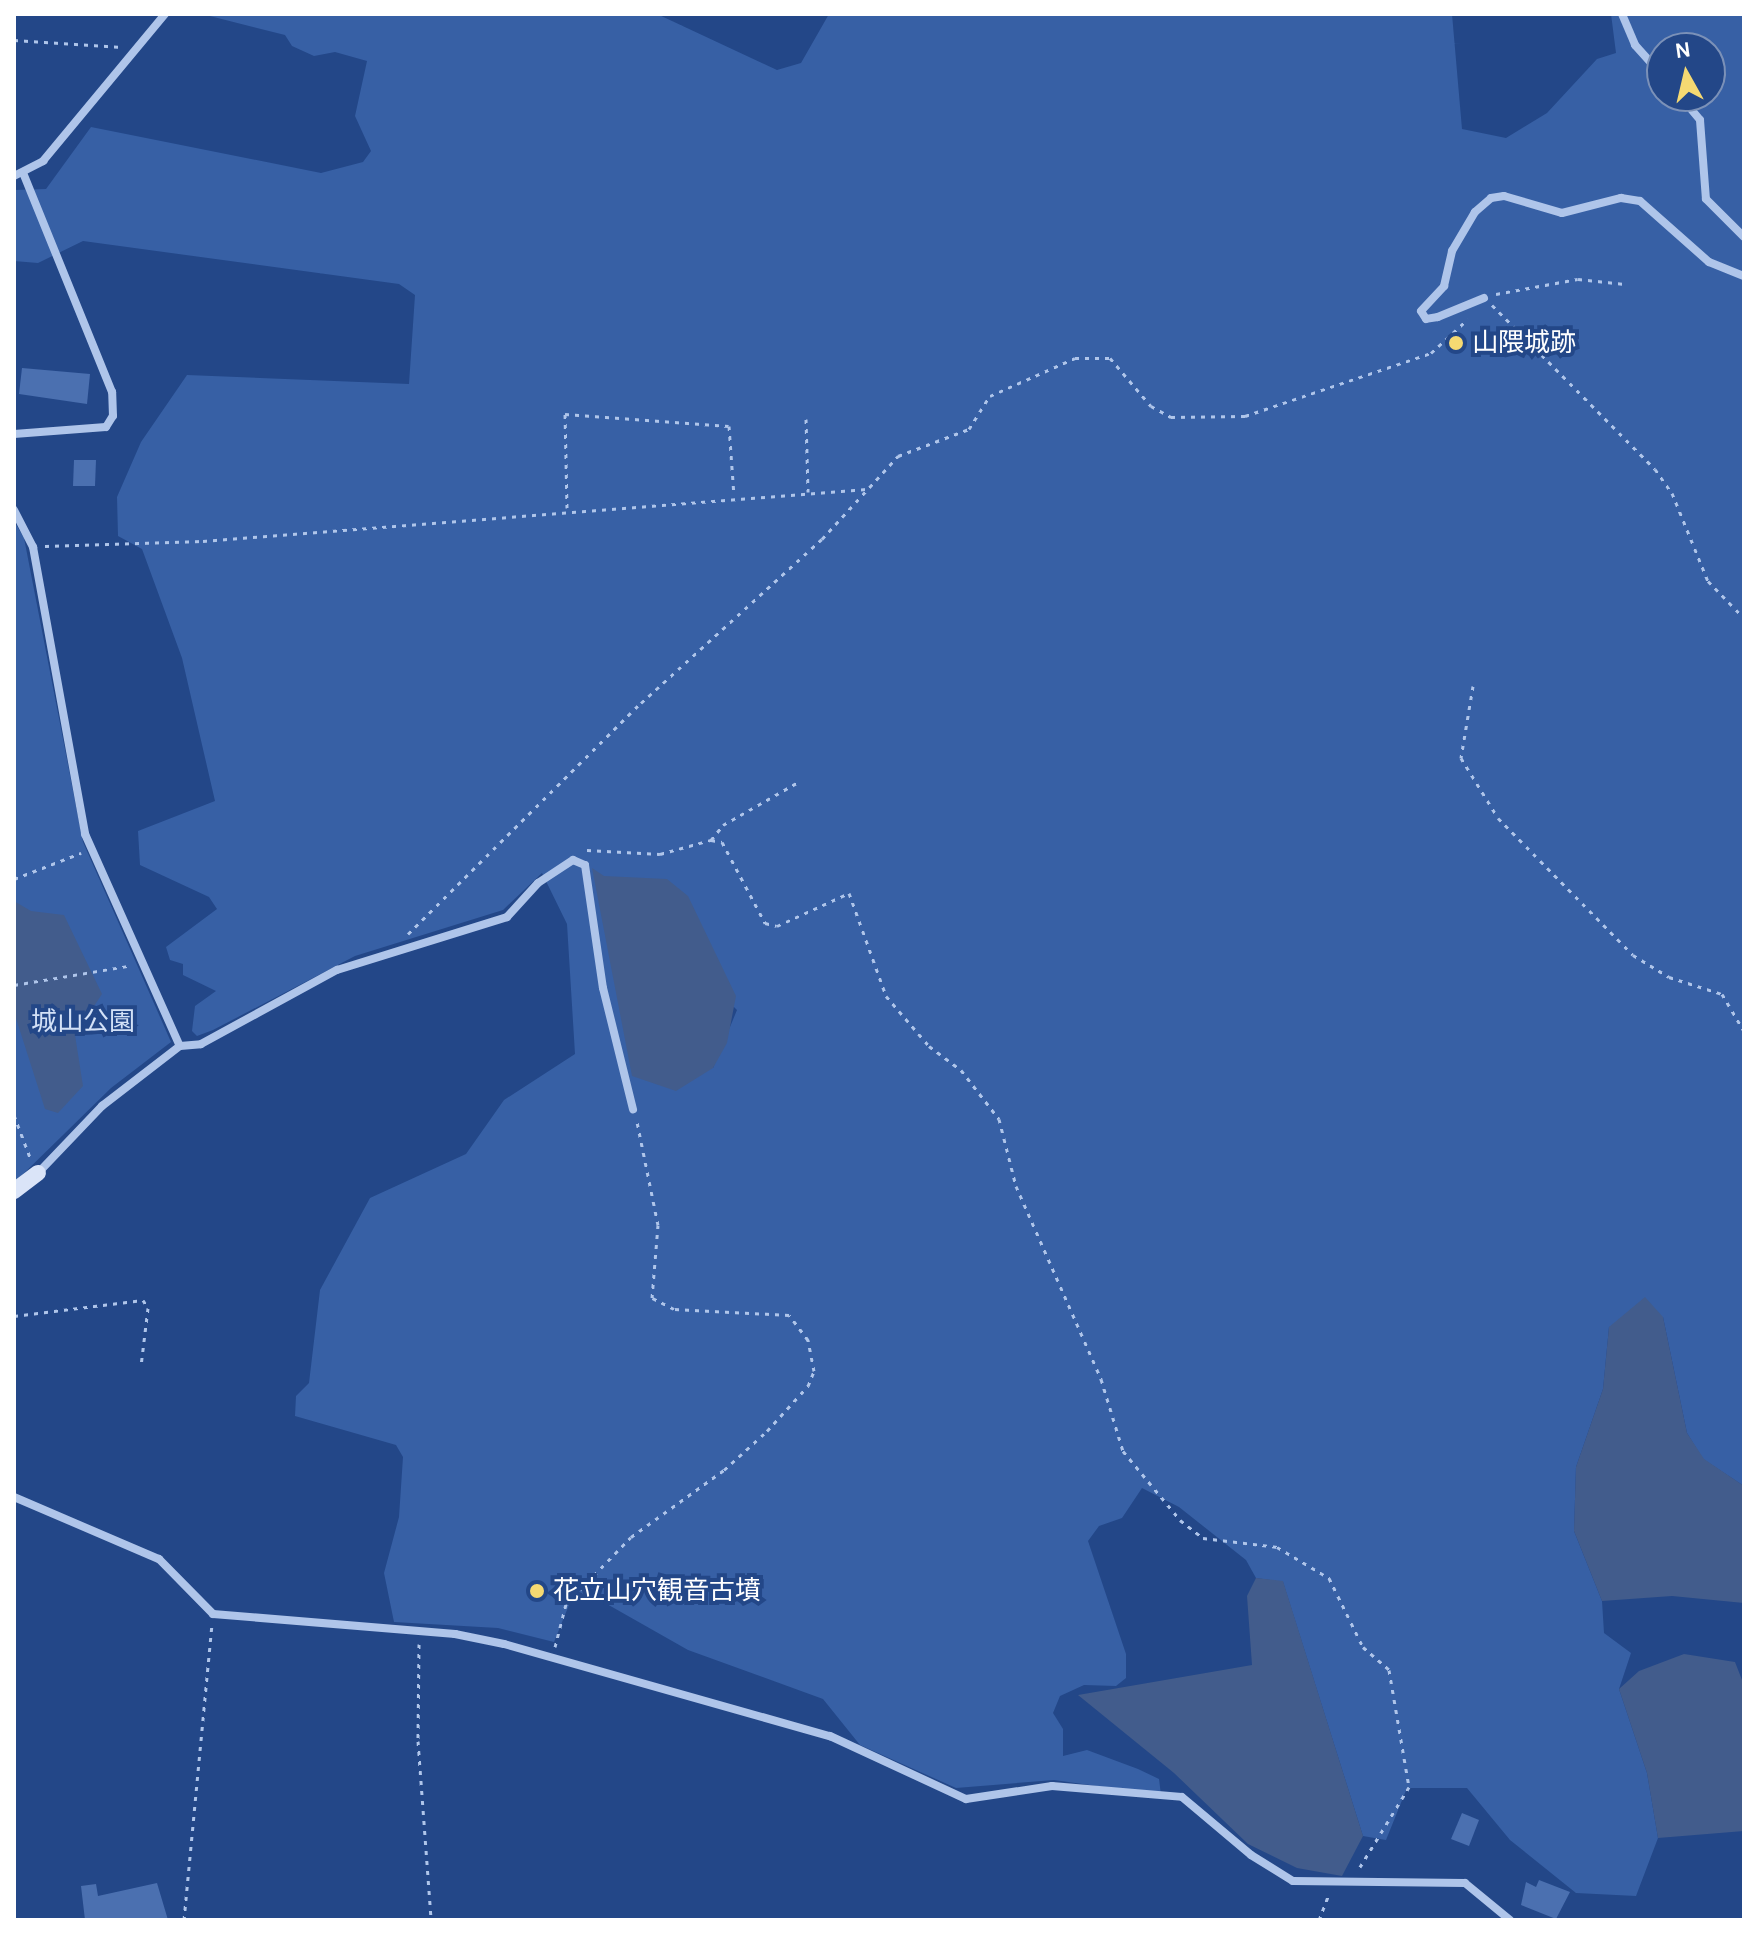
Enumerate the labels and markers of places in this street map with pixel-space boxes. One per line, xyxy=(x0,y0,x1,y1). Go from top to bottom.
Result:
place label: 山隈城跡 xyxy=(1472,327,1576,359)
marker: 山隈城跡 xyxy=(1447,334,1465,352)
place label: 花立山穴観音古墳 xyxy=(553,1575,761,1607)
marker: 花立山穴観音古墳 xyxy=(528,1582,546,1600)

